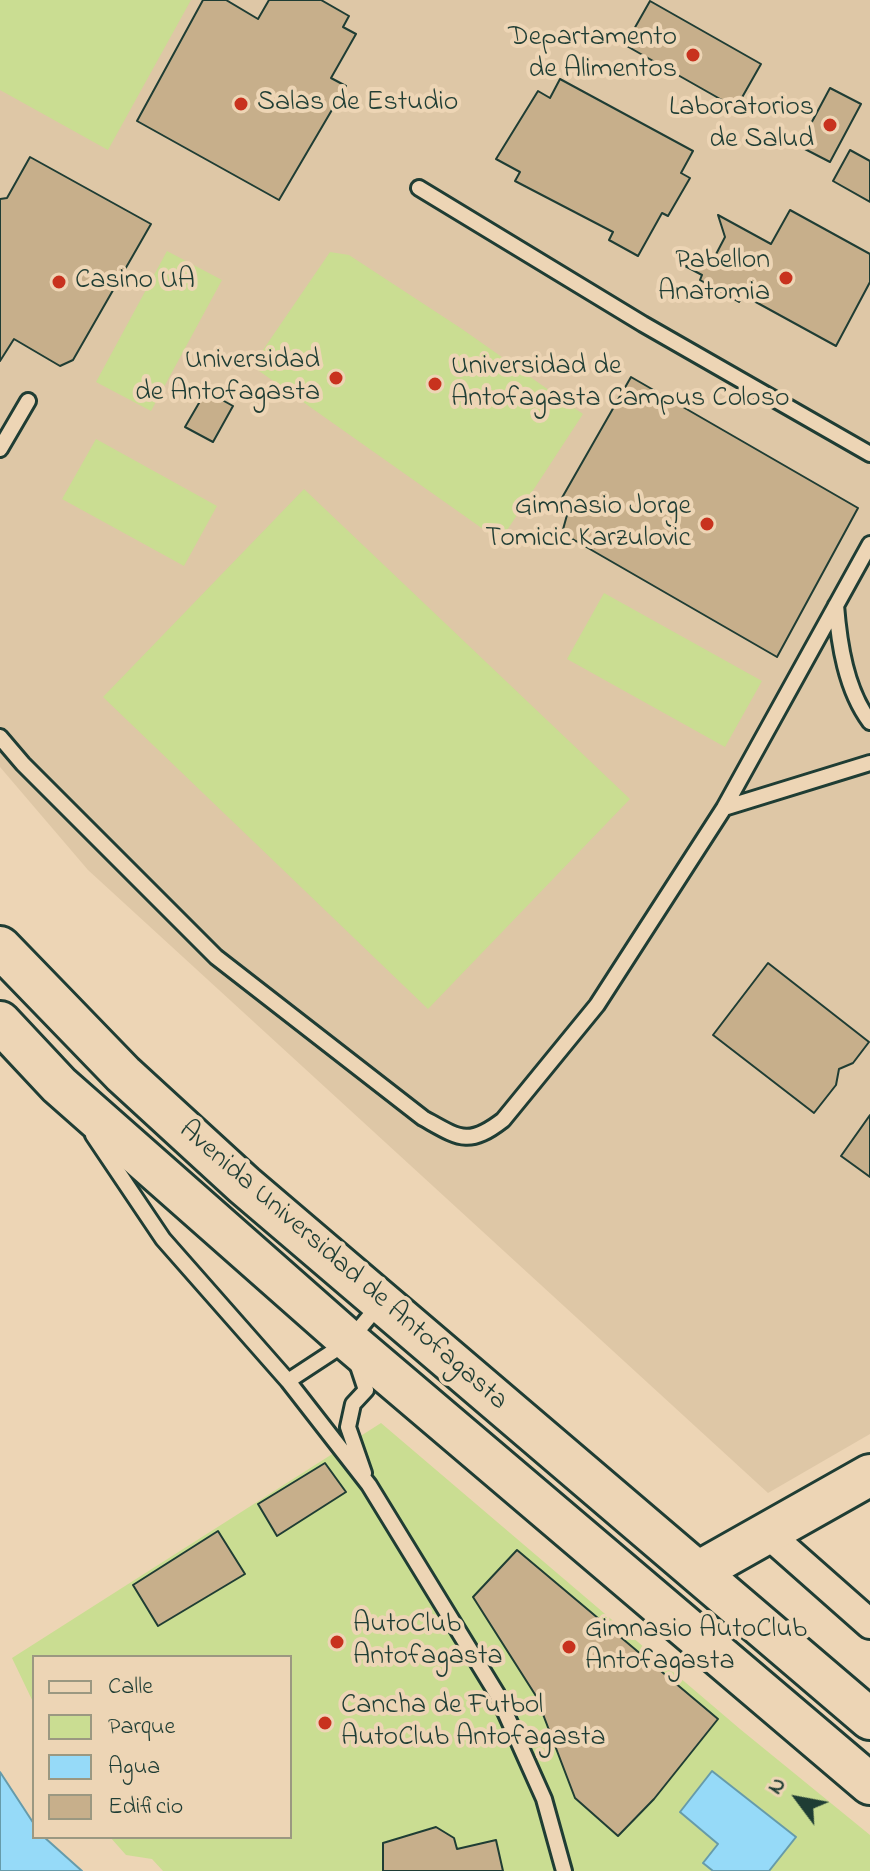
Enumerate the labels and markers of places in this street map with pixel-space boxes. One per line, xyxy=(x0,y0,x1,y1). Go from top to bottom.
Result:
place label: Departamento de Alimentos xyxy=(508,22,677,88)
marker: Departamento de Alimentos xyxy=(684,46,702,64)
place label: Salas de Estudio xyxy=(257,87,458,121)
place label: Laboratorios de Salud xyxy=(669,92,814,158)
marker: Salas de Estudio xyxy=(232,95,250,113)
marker: Laboratorios de Salud xyxy=(821,116,839,134)
place label: Pabellon Anatomia xyxy=(658,245,770,311)
place label: Casino UA xyxy=(75,265,195,299)
marker: Pabellon Anatomia xyxy=(777,269,795,287)
marker: Casino UA xyxy=(50,273,68,291)
place label: Universidad de Antofagasta xyxy=(135,345,320,411)
place label: Universidad de Antofagasta Campus Coloso xyxy=(451,351,789,417)
marker: Universidad de Antofagasta xyxy=(327,369,345,387)
marker: Universidad de Antofagasta Campus Coloso xyxy=(426,375,444,393)
place label: Gimnasio Jorge Tomicic Karzulovic xyxy=(485,491,691,557)
marker: Gimnasio Jorge Tomicic Karzulovic xyxy=(698,515,716,533)
place label: AutoClub Antofagasta xyxy=(353,1609,503,1675)
place label: Gimnasio AutoClub Antofagasta xyxy=(585,1614,807,1680)
marker: AutoClub Antofagasta xyxy=(328,1633,346,1651)
marker: Gimnasio AutoClub Antofagasta xyxy=(560,1638,578,1656)
place label: Cancha de Futbol AutoClub Antofagasta xyxy=(341,1690,606,1756)
marker: Cancha de Futbol AutoClub Antofagasta xyxy=(316,1714,334,1732)

